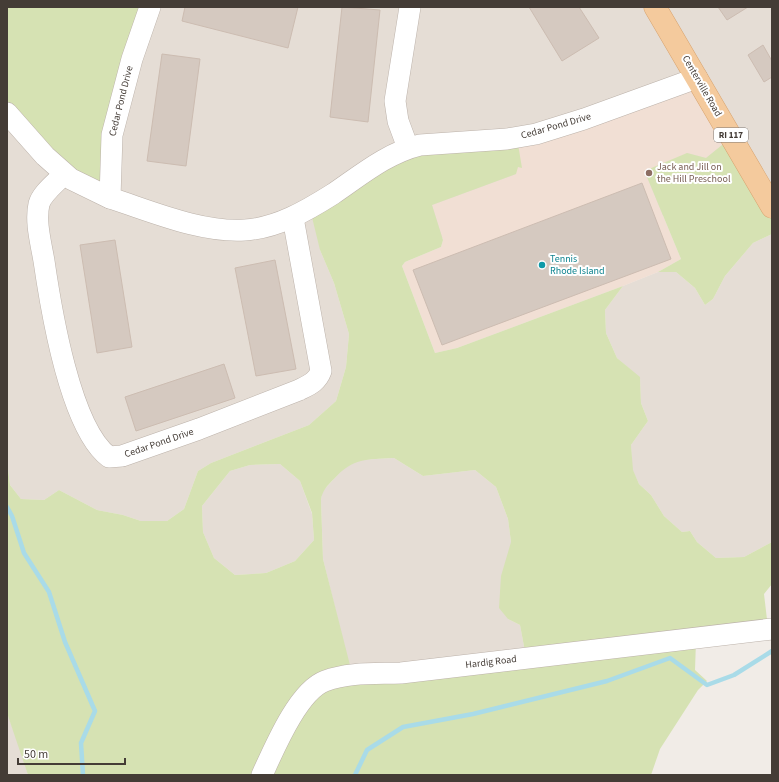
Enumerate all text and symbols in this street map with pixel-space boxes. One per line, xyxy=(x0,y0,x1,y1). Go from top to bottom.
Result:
street label: Centerville Road xyxy=(679,53,725,119)
street label: Cedar Pond Drive xyxy=(105,64,137,138)
street label: Cedar Pond Drive xyxy=(519,109,593,143)
road number: RI 117 xyxy=(714,128,748,142)
place label: Jack and Jill on the Hill Preschool xyxy=(657,160,731,186)
marker: Jack and Jill on the Hill Preschool xyxy=(644,168,654,178)
place label: Tennis Rhode Island xyxy=(550,252,605,278)
marker: Tennis Rhode Island xyxy=(537,260,547,270)
street label: Cedar Pond Drive xyxy=(123,425,195,461)
street label: Hardig Road xyxy=(465,652,517,672)
scale bar xyxy=(18,740,125,766)
text: 50 m xyxy=(24,746,48,763)

